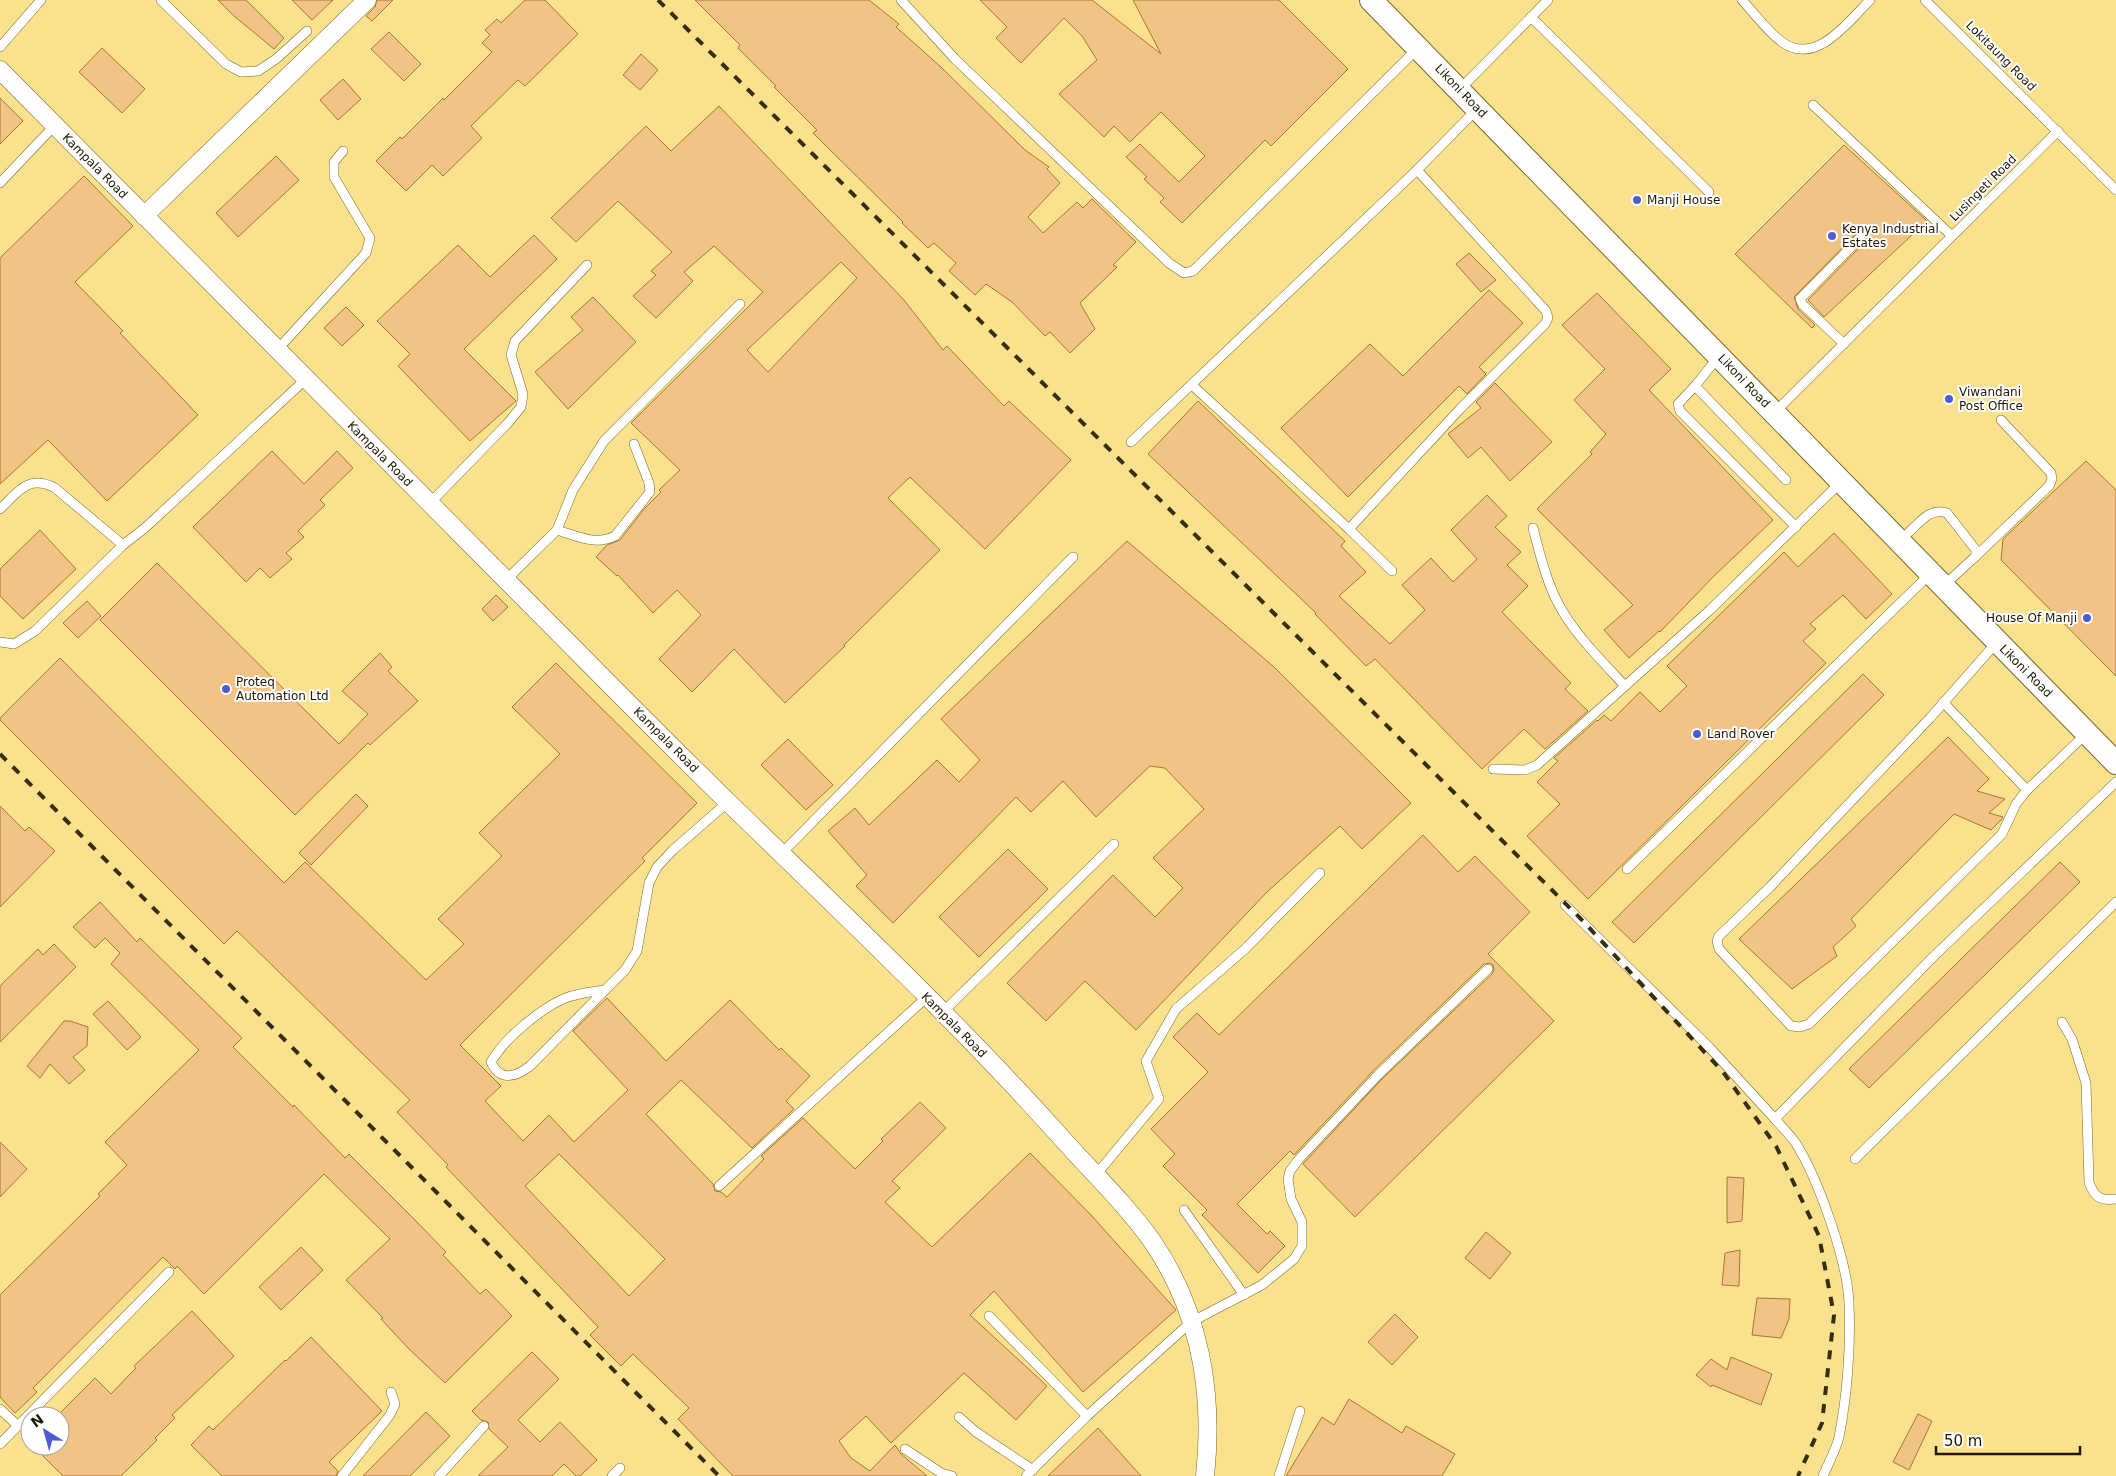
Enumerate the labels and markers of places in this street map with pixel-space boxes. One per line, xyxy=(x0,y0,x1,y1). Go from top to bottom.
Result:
place label: Manji House xyxy=(1647,193,1720,207)
marker: Manji House xyxy=(1631,194,1643,206)
place label: Kenya Industrial Estates xyxy=(1842,222,1939,250)
marker: Kenya Industrial Estates xyxy=(1826,230,1838,242)
place label: Viwandani Post Office xyxy=(1959,385,2023,413)
marker: Viwandani Post Office xyxy=(1943,393,1955,405)
place label: House Of Manji xyxy=(1986,611,2077,625)
marker: House Of Manji xyxy=(2081,612,2093,624)
place label: Proteq Automation Ltd xyxy=(236,675,329,703)
marker: Proteq Automation Ltd xyxy=(220,683,232,695)
place label: Land Rover xyxy=(1707,727,1775,741)
marker: Land Rover xyxy=(1691,728,1703,740)

